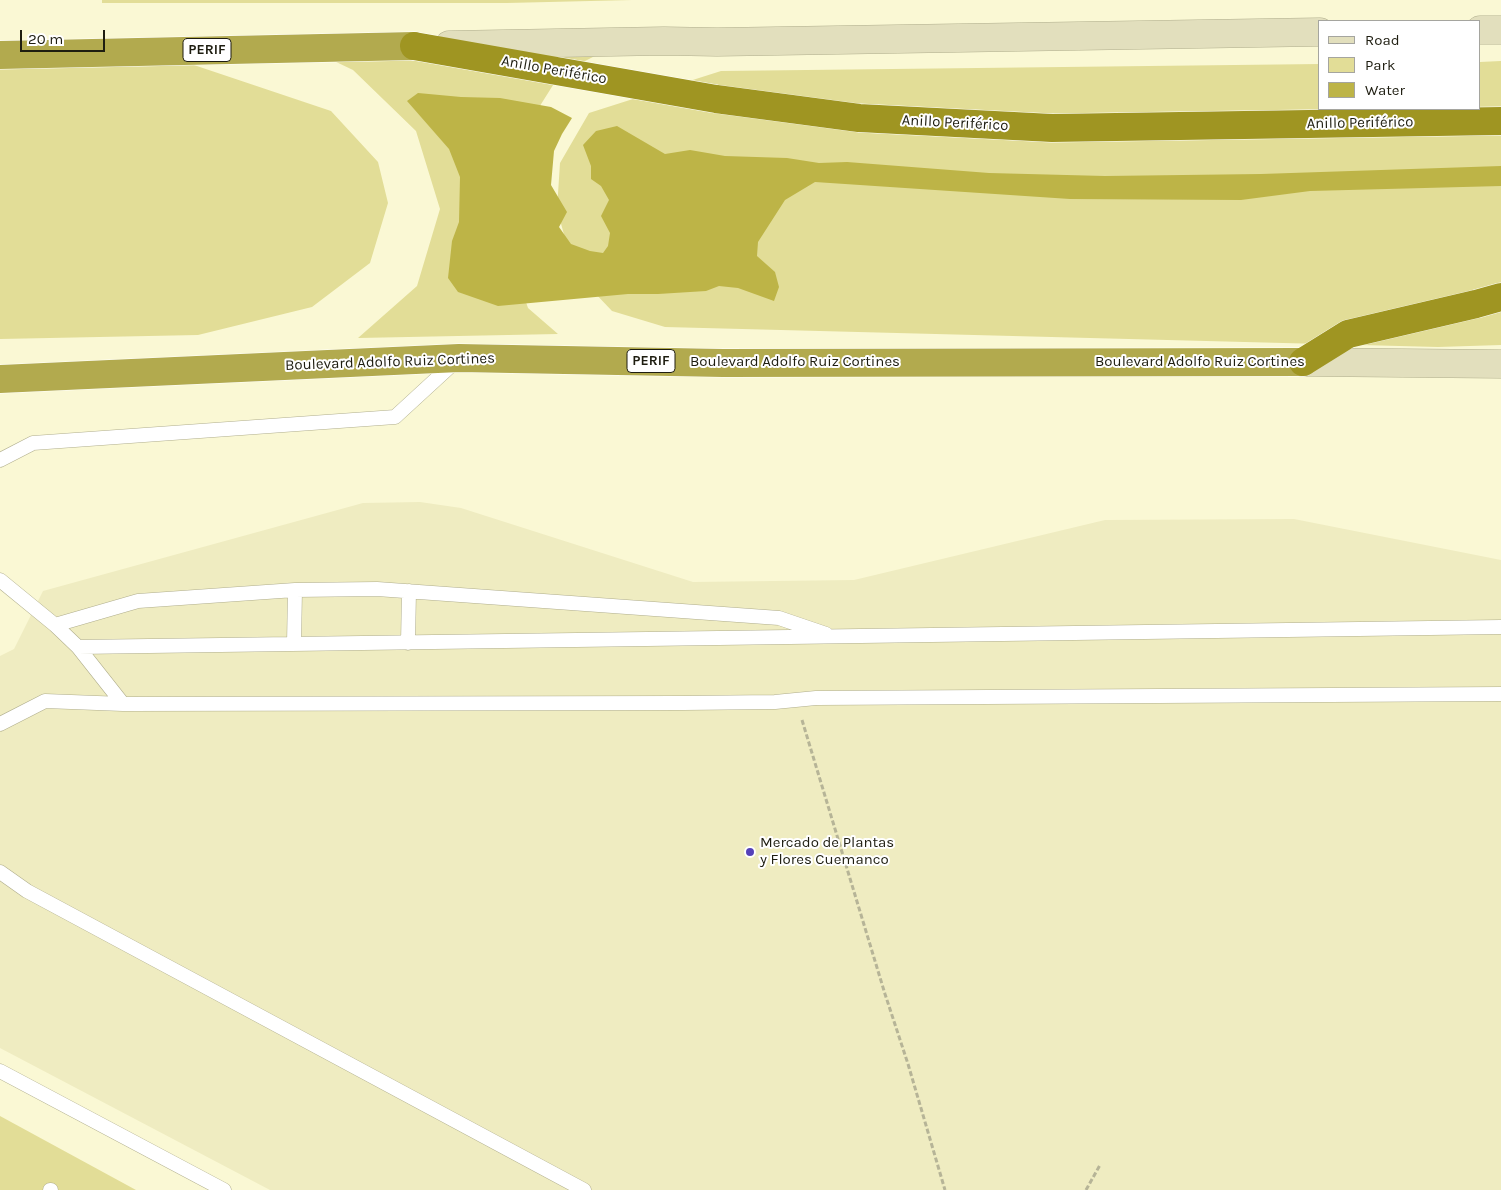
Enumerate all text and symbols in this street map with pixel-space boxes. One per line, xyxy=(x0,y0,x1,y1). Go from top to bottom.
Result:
scale bar xyxy=(22,20,108,52)
legend xyxy=(1318,20,1481,110)
text: 20 m xyxy=(28,30,63,48)
text: Road xyxy=(1365,31,1400,49)
road number: PERIF xyxy=(183,38,231,62)
street label: Anillo Periférico xyxy=(500,52,608,88)
text: Park xyxy=(1365,56,1395,74)
text: Water xyxy=(1365,81,1405,99)
street label: Anillo Periférico xyxy=(901,111,1009,135)
street label: Anillo Periférico xyxy=(1306,113,1414,133)
street label: Boulevard Adolfo Ruiz Cortines xyxy=(285,349,495,375)
road number: PERIF xyxy=(627,350,675,372)
street label: Boulevard Adolfo Ruiz Cortines xyxy=(690,353,900,371)
street label: Boulevard Adolfo Ruiz Cortines xyxy=(1095,353,1305,371)
place label: Mercado de Plantas y Flores Cuemanco xyxy=(760,834,894,869)
marker: Mercado de Plantas y Flores Cuemanco xyxy=(744,846,756,858)

